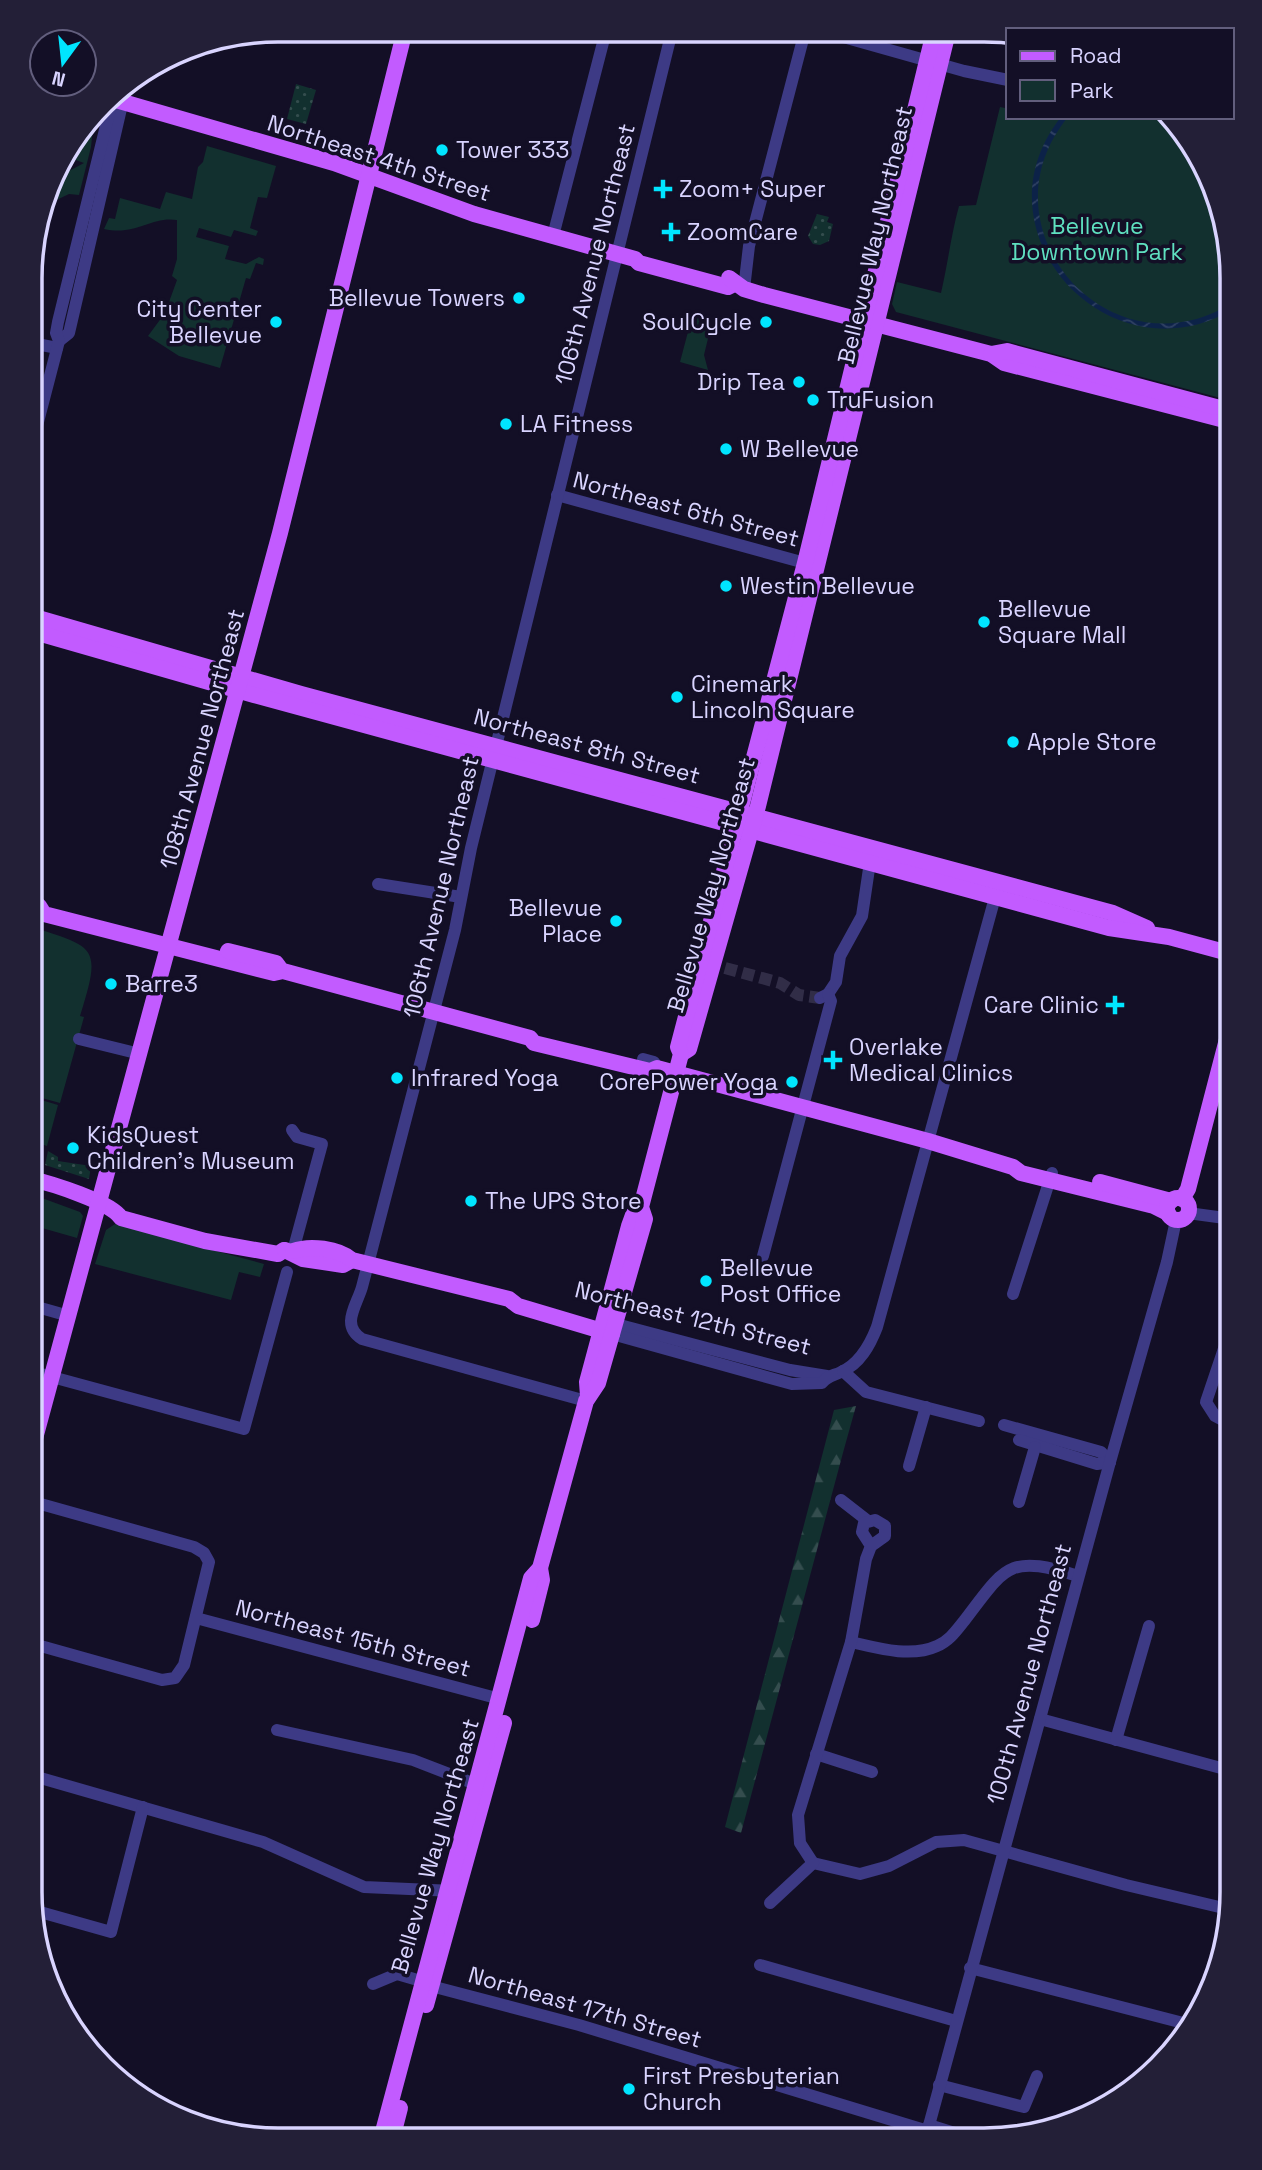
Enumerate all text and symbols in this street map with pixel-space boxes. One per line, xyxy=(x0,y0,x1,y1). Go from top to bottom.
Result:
north arrow xyxy=(28,28,98,98)
legend xyxy=(1006,28,1234,119)
text: Road xyxy=(1070,42,1122,69)
text: N xyxy=(49,65,68,93)
text: Park xyxy=(1070,77,1114,104)
street label: Bellevue Way Northeast xyxy=(831,103,919,367)
street label: Northeast 4th Street xyxy=(263,108,495,208)
street label: 106th Avenue Northeast xyxy=(548,120,642,388)
place label: Tower 333 xyxy=(456,135,569,165)
marker: Tower 333 xyxy=(434,142,450,158)
place label: Zoom+ Super xyxy=(679,174,826,204)
marker: Zoom+ Super xyxy=(653,179,673,199)
park label: Bellevue Downtown Park xyxy=(1011,211,1183,267)
place label: ZoomCare xyxy=(687,217,798,247)
marker: ZoomCare xyxy=(661,222,681,242)
place label: Bellevue Towers xyxy=(329,283,505,313)
marker: Bellevue Towers xyxy=(511,290,527,306)
place label: City Center Bellevue xyxy=(136,294,262,350)
place label: SoulCycle xyxy=(642,307,752,337)
marker: City Center Bellevue xyxy=(268,314,284,330)
marker: SoulCycle xyxy=(758,314,774,330)
place label: Drip Tea xyxy=(697,367,785,397)
marker: Drip Tea xyxy=(791,374,807,390)
place label: TruFusion xyxy=(827,385,934,415)
marker: TruFusion xyxy=(805,392,821,408)
place label: LA Fitness xyxy=(520,409,633,439)
marker: LA Fitness xyxy=(498,416,514,432)
place label: W Bellevue xyxy=(740,434,859,464)
marker: W Bellevue xyxy=(718,441,734,457)
street label: Northeast 6th Street xyxy=(570,464,802,554)
place label: Westin Bellevue xyxy=(740,571,915,601)
marker: Westin Bellevue xyxy=(718,578,734,594)
place label: Bellevue Square Mall xyxy=(998,594,1126,650)
street label: 108th Avenue Northeast xyxy=(153,606,251,872)
marker: Bellevue Square Mall xyxy=(976,614,992,630)
place label: Cinemark Lincoln Square xyxy=(691,669,855,725)
marker: Cinemark Lincoln Square xyxy=(669,689,685,705)
street label: Northeast 8th Street xyxy=(471,701,703,791)
place label: Apple Store xyxy=(1027,727,1157,757)
marker: Apple Store xyxy=(1005,734,1021,750)
street label: 106th Avenue Northeast xyxy=(396,753,486,1021)
street label: Bellevue Way Northeast xyxy=(660,754,762,1016)
place label: Bellevue Place xyxy=(509,893,602,949)
marker: Bellevue Place xyxy=(608,913,624,929)
place label: Barre3 xyxy=(125,969,198,999)
marker: Barre3 xyxy=(103,976,119,992)
place label: Care Clinic xyxy=(984,990,1099,1020)
marker: Care Clinic xyxy=(1105,995,1125,1015)
place label: Overlake Medical Clinics xyxy=(849,1032,1013,1088)
marker: Overlake Medical Clinics xyxy=(823,1050,843,1070)
place label: Infrared Yoga xyxy=(411,1063,559,1093)
place label: CorePower Yoga xyxy=(599,1067,778,1097)
marker: Infrared Yoga xyxy=(389,1070,405,1086)
marker: CorePower Yoga xyxy=(784,1074,800,1090)
place label: KidsQuest Children's Museum xyxy=(87,1120,295,1176)
marker: KidsQuest Children's Museum xyxy=(65,1140,81,1156)
place label: The UPS Store xyxy=(485,1186,642,1216)
marker: The UPS Store xyxy=(463,1193,479,1209)
place label: Bellevue Post Office xyxy=(720,1253,841,1309)
marker: Bellevue Post Office xyxy=(698,1273,714,1289)
street label: Northeast 12th Street xyxy=(572,1274,814,1362)
street label: 100th Avenue Northeast xyxy=(980,1540,1078,1808)
street label: Northeast 15th Street xyxy=(232,1592,474,1684)
street label: Bellevue Way Northeast xyxy=(384,1715,486,1977)
street label: Northeast 17th Street xyxy=(465,1959,705,2055)
place label: First Presbyterian Church xyxy=(643,2061,840,2117)
marker: First Presbyterian Church xyxy=(621,2081,637,2097)

